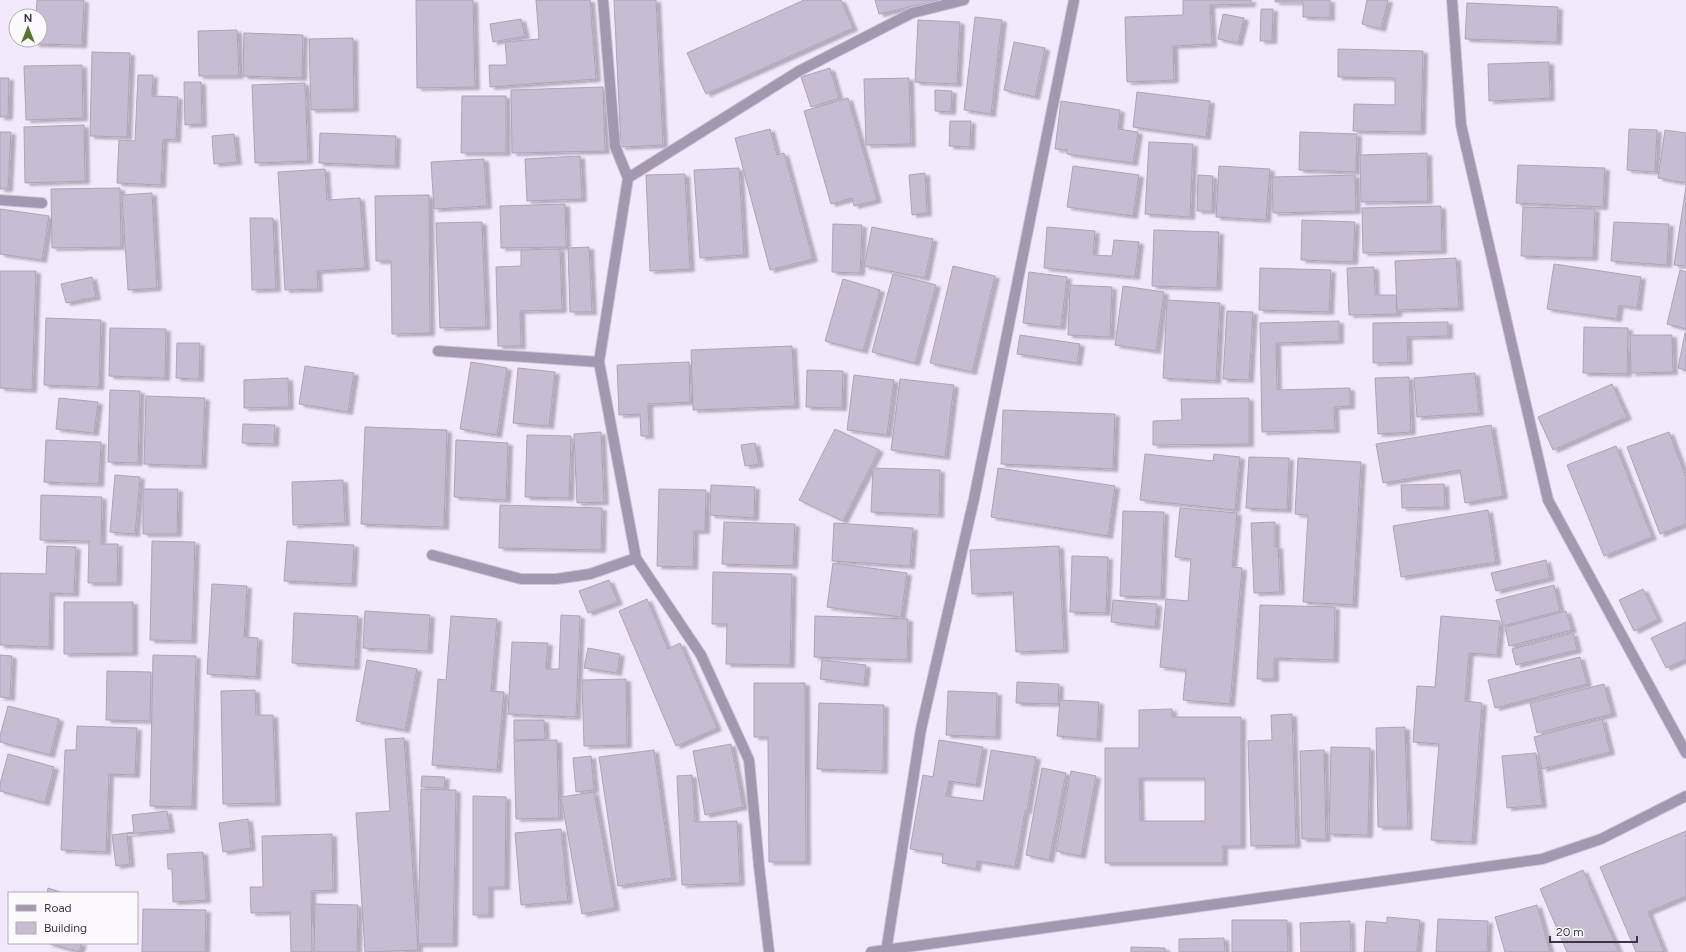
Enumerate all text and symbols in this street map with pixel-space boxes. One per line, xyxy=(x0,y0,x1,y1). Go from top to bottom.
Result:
north arrow xyxy=(8,8,48,48)
text: N xyxy=(24,12,32,25)
legend xyxy=(8,892,138,944)
text: Road xyxy=(44,901,72,915)
scale bar xyxy=(1550,918,1637,944)
text: Building xyxy=(44,921,87,935)
text: 20 m xyxy=(1556,925,1584,939)

